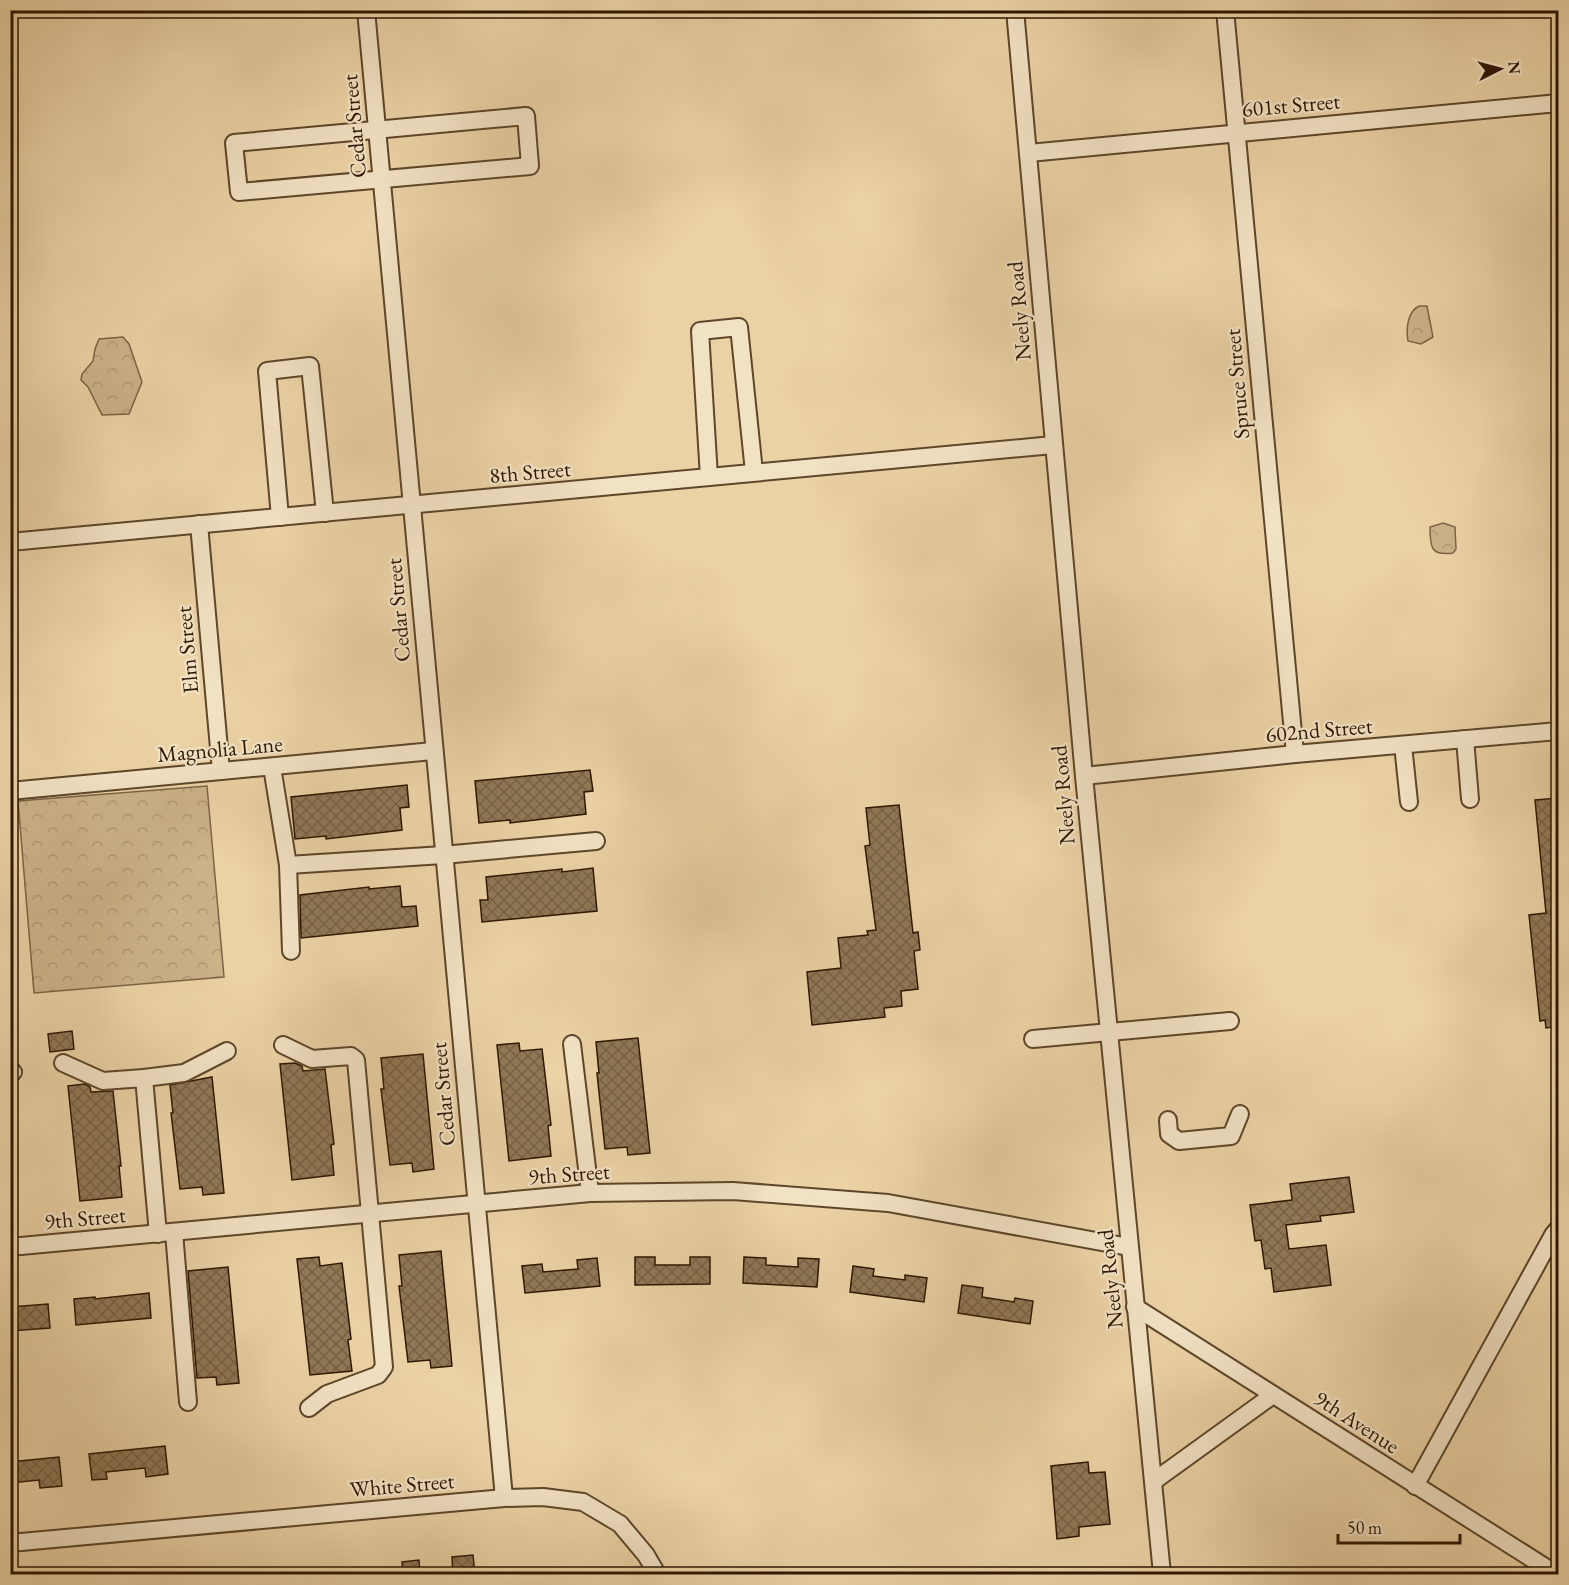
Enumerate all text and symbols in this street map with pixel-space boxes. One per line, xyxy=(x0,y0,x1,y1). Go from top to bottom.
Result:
north arrow xyxy=(1470,39,1530,99)
text: N xyxy=(1503,60,1526,75)
street label: Cedar Street xyxy=(335,73,373,179)
street label: 601st Street xyxy=(1241,86,1341,124)
street label: Neely Road xyxy=(1000,259,1038,362)
street label: Spruce Street xyxy=(1218,328,1256,440)
street label: 8th Street xyxy=(488,454,572,490)
street label: Cedar Street xyxy=(379,557,417,663)
street label: Elm Street xyxy=(169,605,205,695)
street label: 602nd Street xyxy=(1264,711,1374,749)
street label: Magnolia Lane xyxy=(156,729,284,769)
street label: Neely Road xyxy=(1044,743,1082,846)
street label: Cedar Street xyxy=(424,1041,462,1147)
street label: 9th Street xyxy=(527,1157,611,1191)
street label: 9th Street xyxy=(43,1200,127,1236)
street label: Neely Road xyxy=(1090,1227,1130,1330)
street label: 9th Avenue xyxy=(1309,1384,1406,1461)
street label: White Street xyxy=(348,1466,456,1504)
scale bar xyxy=(1338,1507,1460,1545)
text: 50 m xyxy=(1347,1516,1382,1539)

